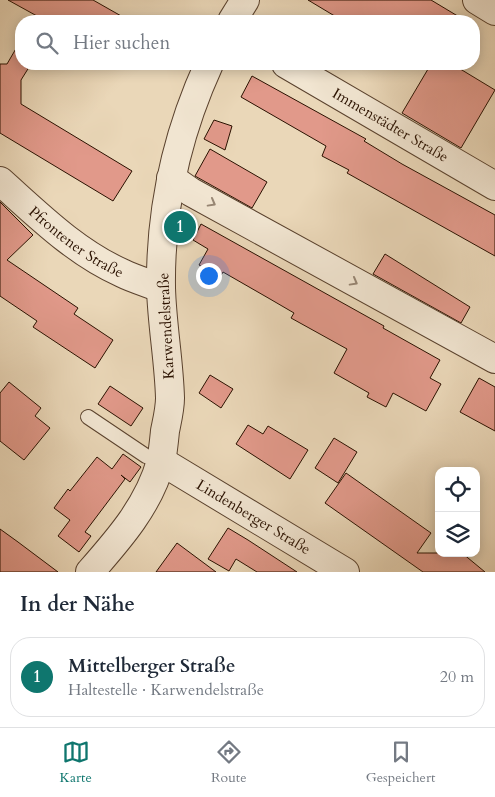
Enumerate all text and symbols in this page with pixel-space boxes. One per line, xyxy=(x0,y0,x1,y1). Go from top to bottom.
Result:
search box xyxy=(15,15,480,70)
icon: search xyxy=(33,29,61,57)
text: Hier suchen xyxy=(73,30,170,56)
street label: Immenstädter Straße xyxy=(329,83,452,167)
one-way arrow xyxy=(207,197,216,207)
street label: Pfrontener Straße xyxy=(25,202,127,282)
pin: 1 xyxy=(164,208,196,246)
your location xyxy=(196,263,222,289)
street label: Karwendelstraße xyxy=(153,272,179,380)
one-way arrow xyxy=(349,275,358,285)
map controls xyxy=(435,467,480,557)
button: locate xyxy=(435,467,480,512)
street label: Lindenberger Straße xyxy=(193,475,315,559)
button: layers xyxy=(435,512,480,557)
text: In der Nähe xyxy=(20,590,135,619)
text: Mittelberger Straße xyxy=(68,653,235,679)
text: 1 xyxy=(33,666,41,688)
text: 20 m xyxy=(440,666,474,688)
text: Haltestelle · Karwendelstraße xyxy=(68,679,264,701)
tab: Karte xyxy=(60,738,92,787)
tab: Route xyxy=(211,738,247,787)
tab: Gespeichert xyxy=(366,738,435,787)

